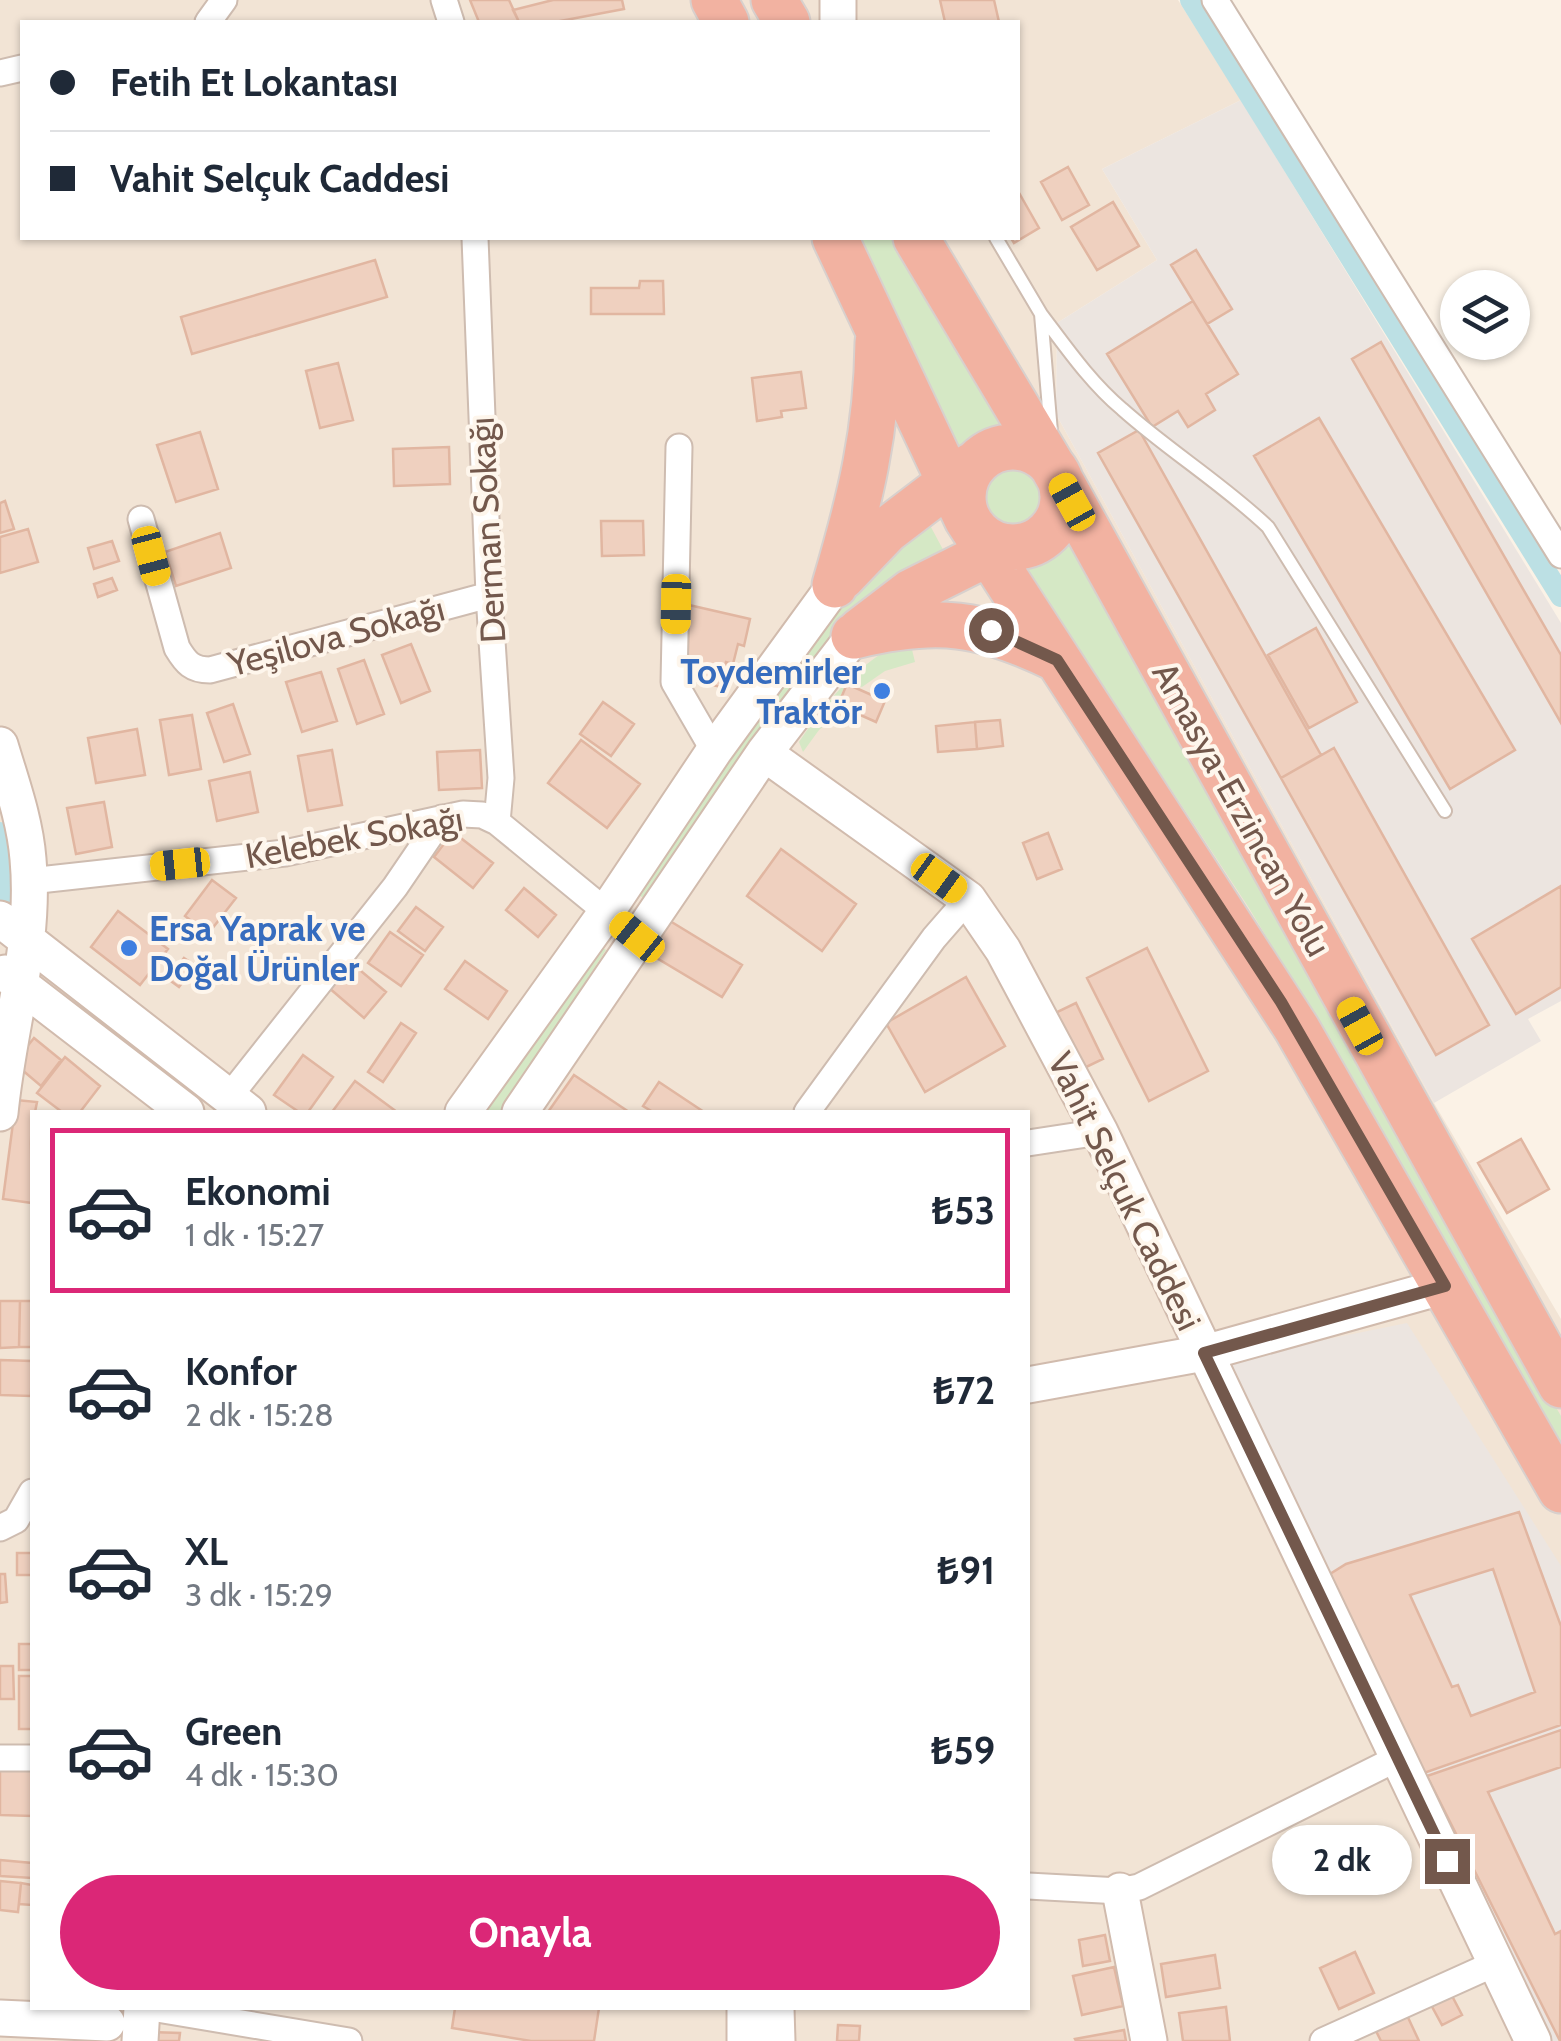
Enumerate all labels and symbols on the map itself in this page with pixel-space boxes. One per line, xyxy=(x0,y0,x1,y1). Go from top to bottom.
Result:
street label: Derman Sokağı xyxy=(460,416,514,644)
car xyxy=(1044,468,1100,536)
car xyxy=(129,523,173,589)
car xyxy=(660,574,692,634)
street label: Yeşilova Sokağı xyxy=(222,586,449,686)
route start xyxy=(969,608,1014,653)
place label: Toydemirler Traktör xyxy=(680,650,862,733)
street label: Amasya-Erzincan Yolu xyxy=(1143,655,1341,963)
marker: Toydemirler Traktör xyxy=(871,680,893,702)
street label: Kelebek Sokağı xyxy=(242,797,466,877)
car xyxy=(149,846,211,882)
car xyxy=(906,848,972,908)
car xyxy=(604,906,670,968)
place label: Ersa Yaprak ve Doğal Ürünler xyxy=(149,907,366,990)
marker: Ersa Yaprak ve Doğal Ürünler xyxy=(118,937,140,959)
car xyxy=(1332,992,1388,1060)
street label: Vahit Selçuk Caddesi xyxy=(1039,1045,1211,1337)
callout: 2 dk xyxy=(1272,1826,1412,1896)
route end xyxy=(1425,1839,1470,1884)

